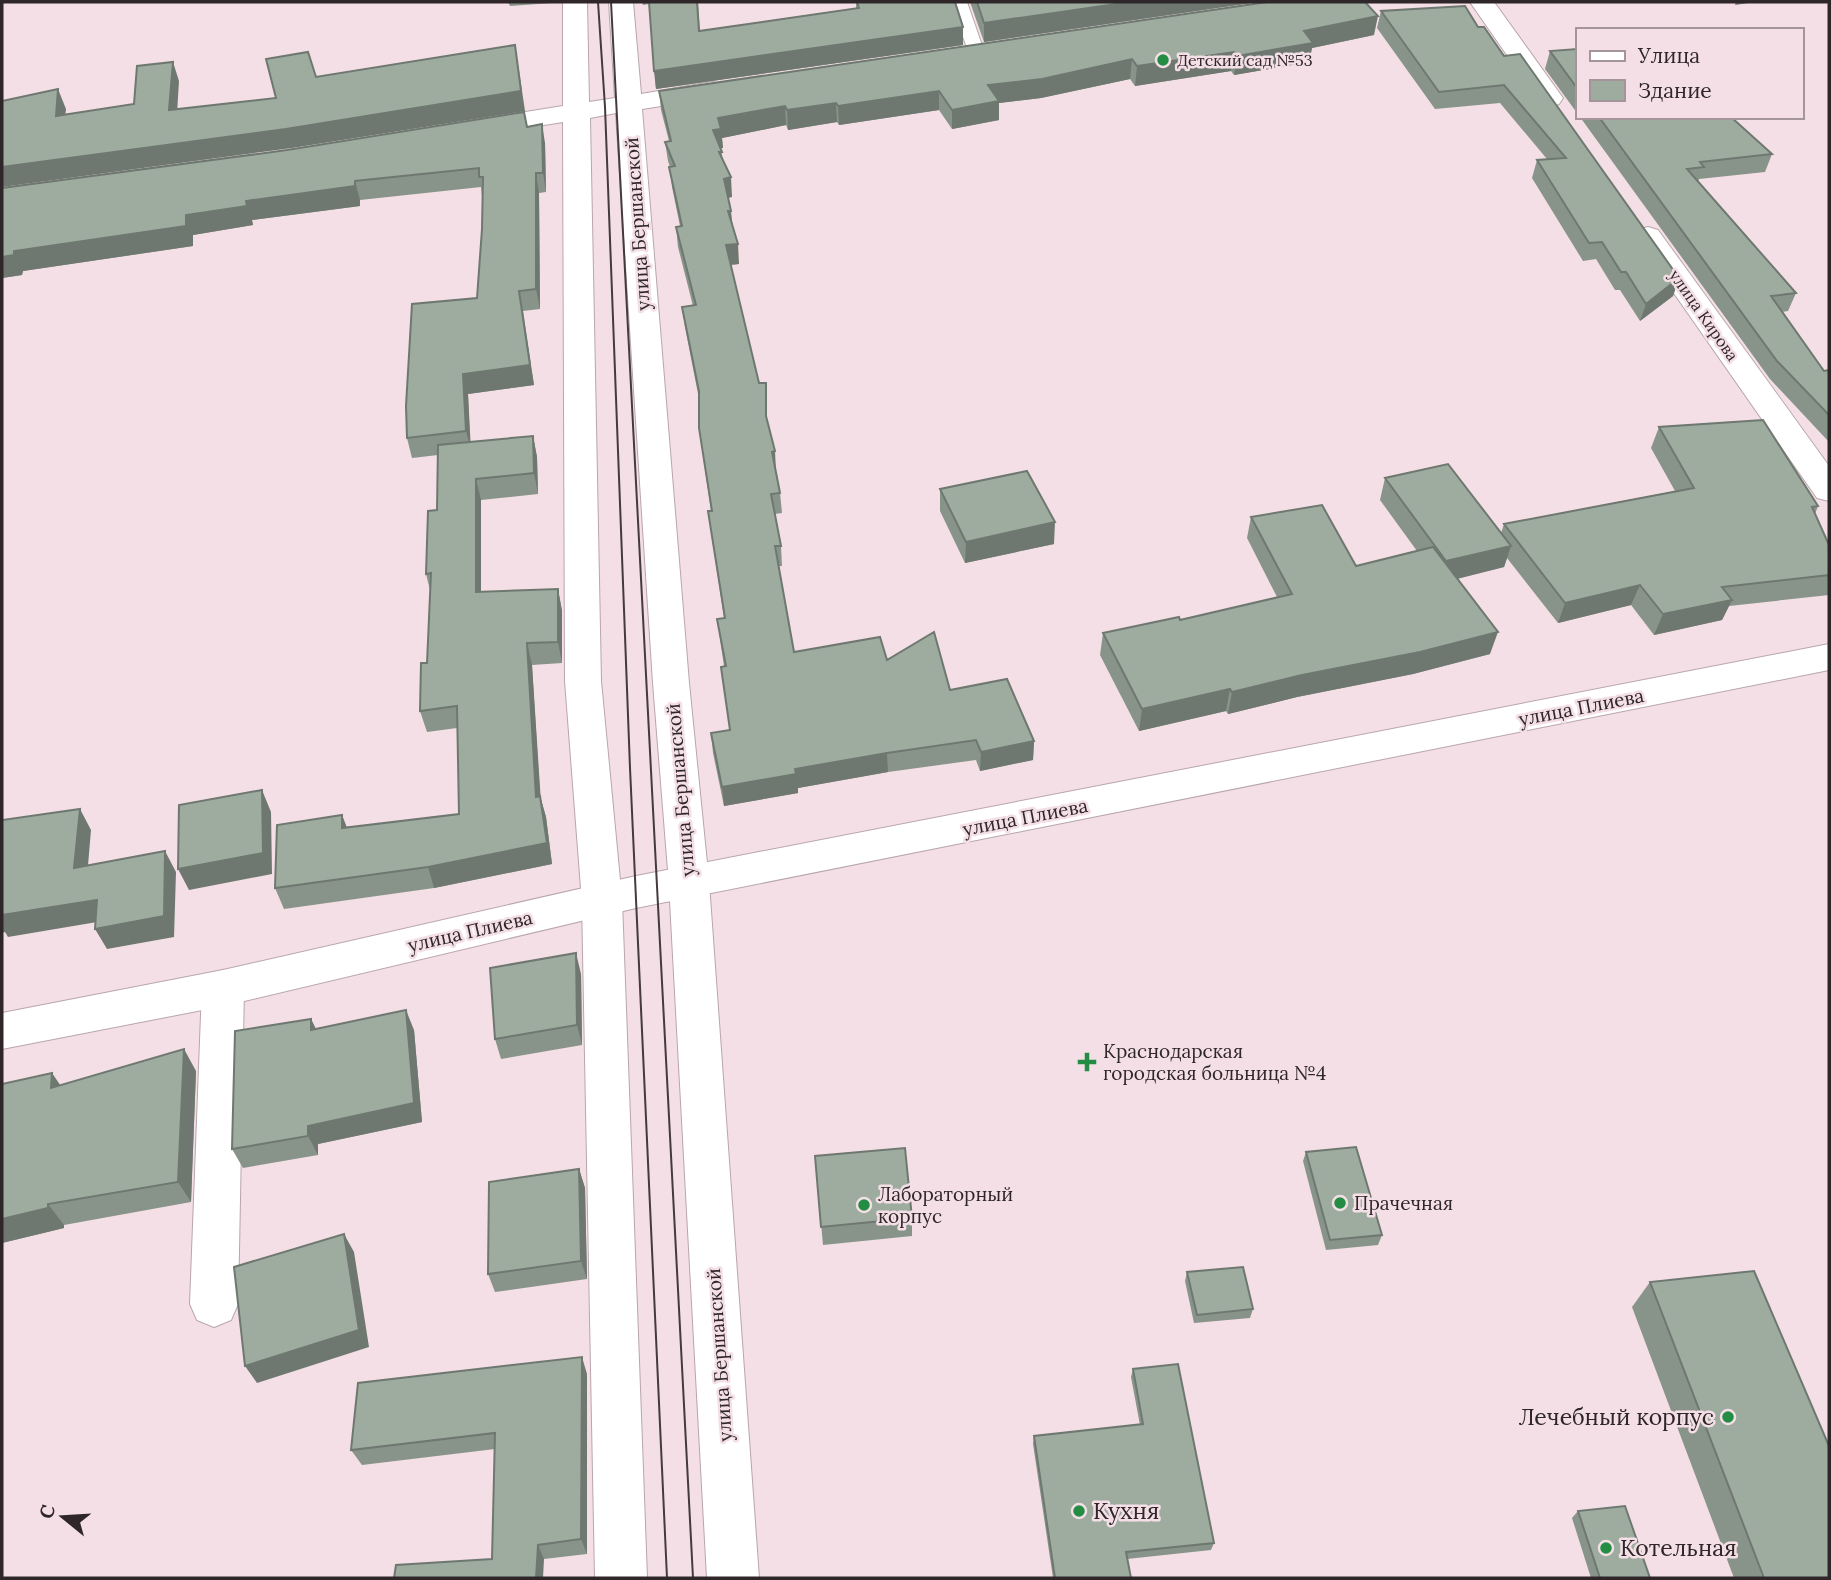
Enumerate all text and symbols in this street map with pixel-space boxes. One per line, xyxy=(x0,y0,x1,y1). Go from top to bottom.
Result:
legend xyxy=(1576,28,1803,119)
text: Улица xyxy=(1637,42,1700,69)
place label: Детский сад №53 xyxy=(1177,50,1313,70)
marker: Детский сад №53 xyxy=(1155,52,1171,68)
text: Здание xyxy=(1638,77,1712,104)
street label: улица Бершанской xyxy=(619,136,655,311)
street label: улица Кирова xyxy=(1665,266,1743,364)
street label: улица Плиева xyxy=(1516,683,1646,731)
street label: улица Бершанской xyxy=(660,702,700,878)
street label: улица Плиева xyxy=(960,793,1090,841)
street label: улица Плиева xyxy=(405,905,535,957)
place label: Краснодарская городская больница №4 xyxy=(1103,1039,1326,1085)
marker: Краснодарская городская больница №4 xyxy=(1077,1052,1097,1072)
place label: Лабораторный корпус xyxy=(878,1182,1013,1228)
place label: Прачечная xyxy=(1354,1191,1453,1215)
marker: Прачечная xyxy=(1332,1195,1348,1211)
marker: Лабораторный корпус xyxy=(856,1197,872,1213)
street label: улица Бершанской xyxy=(701,1267,737,1442)
place label: Лечебный корпус xyxy=(1519,1402,1714,1431)
marker: Лечебный корпус xyxy=(1720,1409,1736,1425)
north arrow xyxy=(28,1482,98,1552)
place label: Кухня xyxy=(1093,1496,1159,1525)
text: С xyxy=(33,1502,60,1522)
marker: Кухня xyxy=(1071,1503,1087,1519)
place label: Котельная xyxy=(1620,1533,1737,1562)
marker: Котельная xyxy=(1598,1540,1614,1556)

